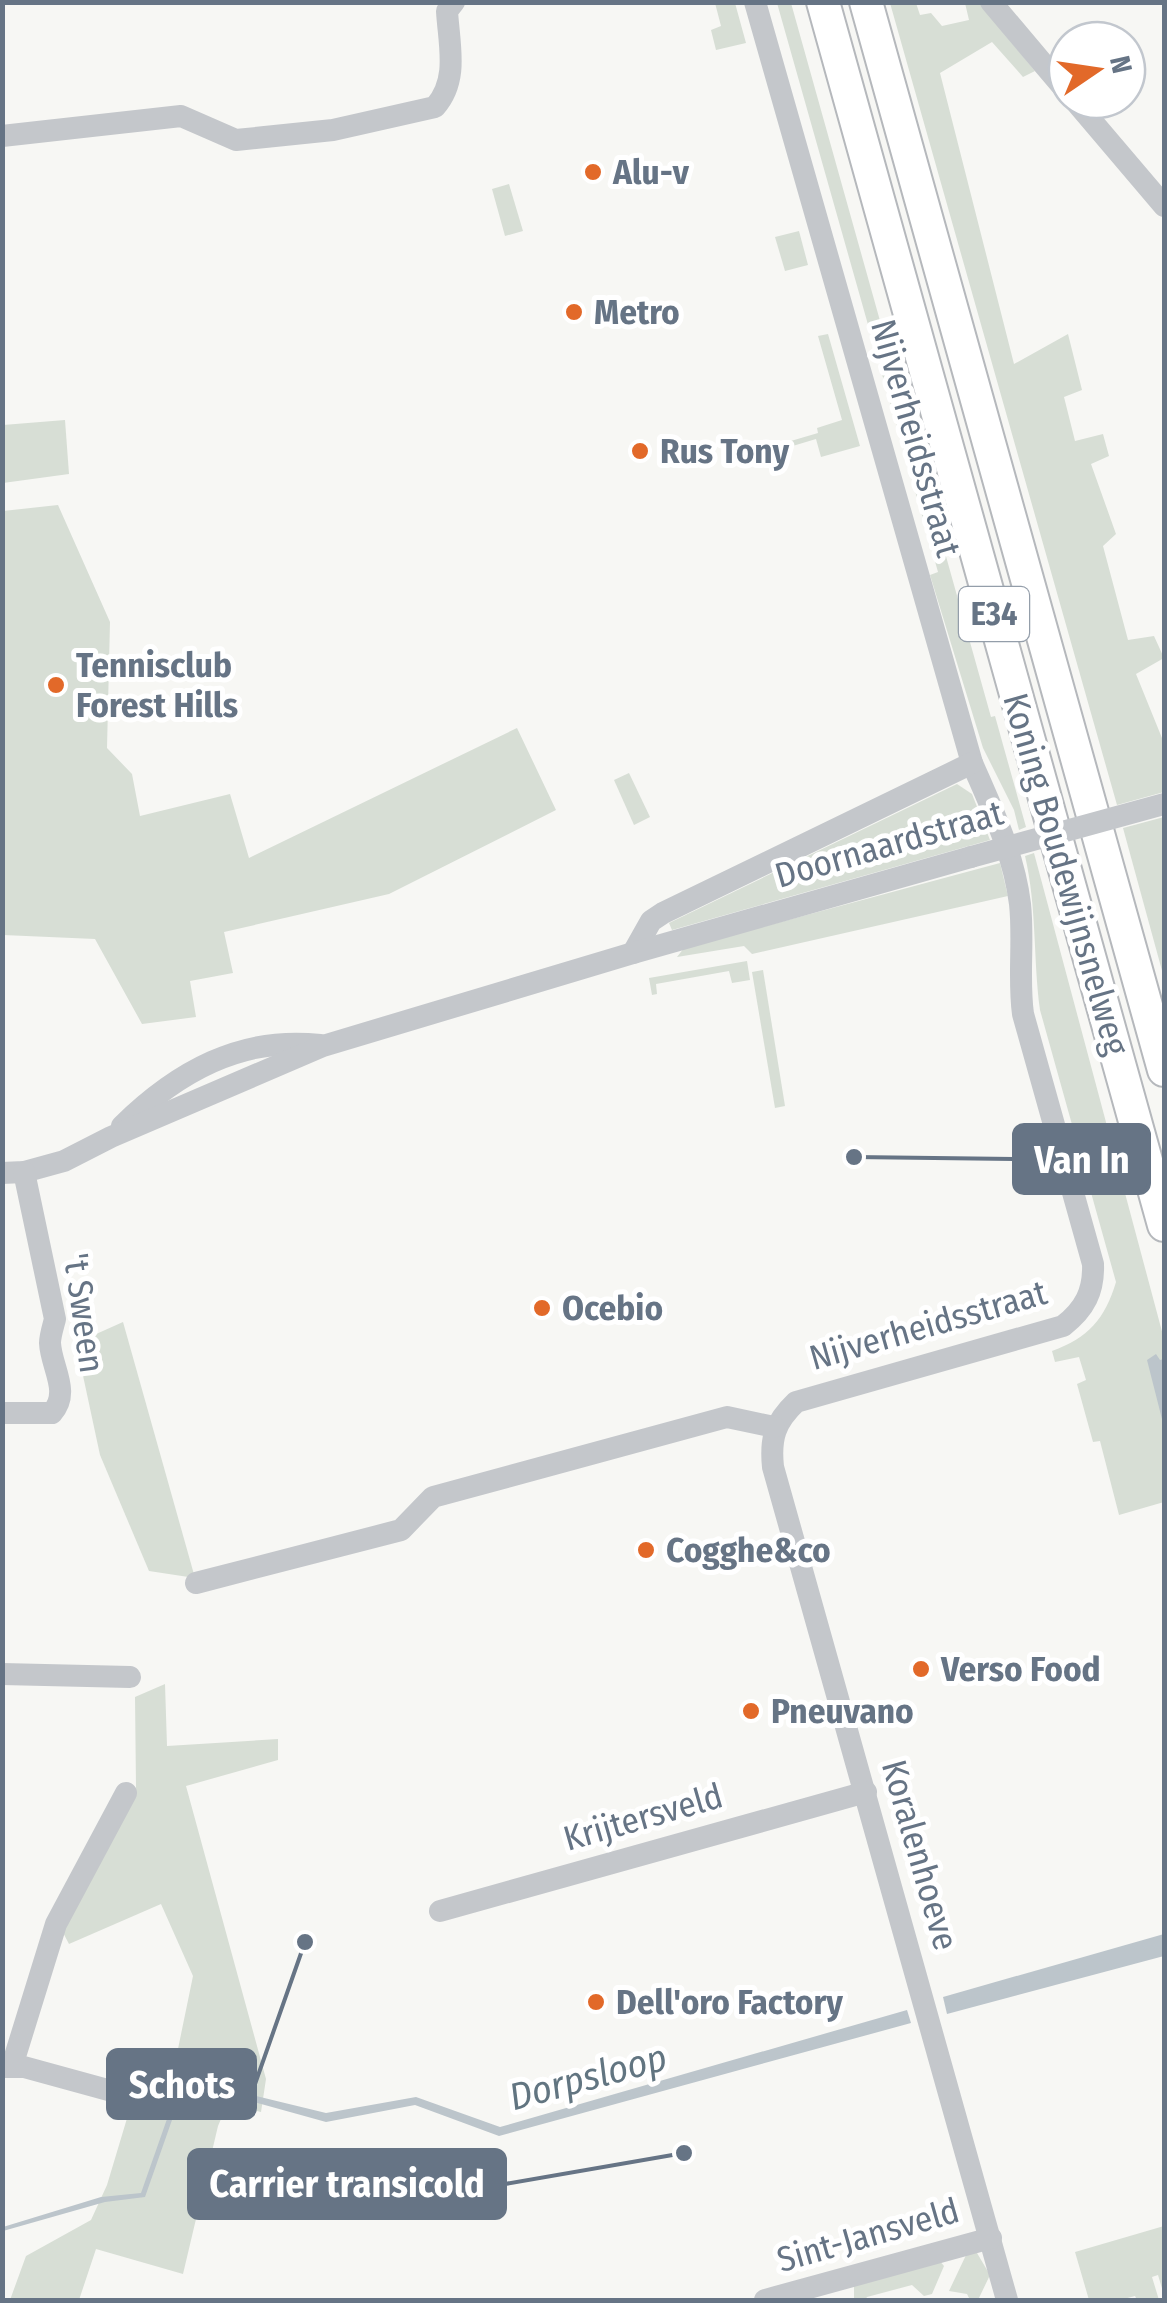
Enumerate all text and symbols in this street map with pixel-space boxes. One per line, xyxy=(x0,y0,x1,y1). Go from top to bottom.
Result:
north arrow xyxy=(1047,20,1147,120)
text: N xyxy=(1103,53,1139,76)
place label: Alu-v xyxy=(612,151,690,193)
marker: Alu-v xyxy=(582,161,604,183)
place label: Metro xyxy=(594,291,680,333)
marker: Metro xyxy=(563,301,585,323)
street label: Nijverheidsstraat xyxy=(862,315,970,562)
place label: Rus Tony xyxy=(660,430,789,472)
marker: Rus Tony xyxy=(629,440,651,462)
road number: E34 xyxy=(959,587,1029,641)
place label: Tennisclub Forest Hills xyxy=(76,644,238,726)
marker: Tennisclub Forest Hills xyxy=(45,674,67,696)
street label: Koning Boudewijnsnelweg xyxy=(994,688,1138,1060)
street label: Doornaardstraat xyxy=(770,791,1008,897)
callout: Van In xyxy=(1014,1125,1149,1193)
text: Van In xyxy=(1033,1137,1130,1183)
street label: 't Sween xyxy=(55,1250,113,1376)
street label: Nijverheidsstraat xyxy=(805,1271,1052,1379)
place label: Ocebio xyxy=(562,1287,663,1329)
marker: Ocebio xyxy=(531,1297,553,1319)
place label: Cogghe&co xyxy=(666,1529,831,1571)
marker: Cogghe&co xyxy=(635,1539,657,1561)
place label: Verso Food xyxy=(940,1648,1101,1690)
marker: Verso Food xyxy=(910,1658,932,1680)
place label: Pneuvano xyxy=(771,1690,914,1732)
marker: Pneuvano xyxy=(740,1700,762,1722)
street label: Koralenhoeve xyxy=(873,1755,967,1955)
street label: Krijtersveld xyxy=(559,1774,727,1860)
place label: Dell'oro Factory xyxy=(616,1981,843,2023)
marker: Dell'oro Factory xyxy=(585,1991,607,2013)
water label: Dorpsloop xyxy=(504,2034,672,2120)
callout: Schots xyxy=(108,2050,255,2118)
text: Schots xyxy=(129,2062,236,2108)
callout: Carrier transicold xyxy=(189,2150,505,2218)
text: Carrier transicold xyxy=(209,2161,485,2207)
street label: Sint-Jansveld xyxy=(772,2189,964,2281)

